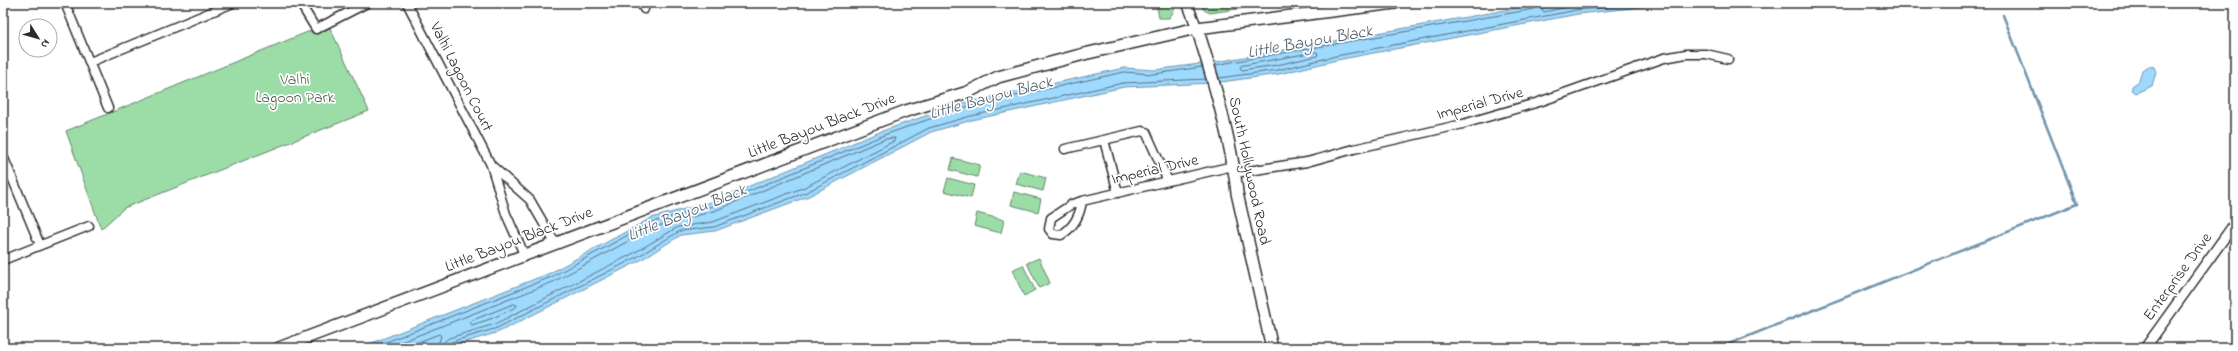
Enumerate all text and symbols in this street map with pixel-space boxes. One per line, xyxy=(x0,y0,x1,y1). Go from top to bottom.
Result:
street label: Valhi Lagoon Court xyxy=(423,17,499,137)
north arrow xyxy=(18,18,58,58)
water label: Little Bayou Black xyxy=(1246,18,1376,66)
text: N xyxy=(37,36,54,51)
park label: Valhi Lagoon Park xyxy=(255,68,336,110)
water label: Little Bayou Black xyxy=(927,69,1057,127)
street label: Imperial Drive xyxy=(1434,81,1527,127)
street label: Little Bayou Black Drive xyxy=(745,86,900,165)
street label: South Hollywood Road xyxy=(1222,95,1276,247)
street label: Imperial Drive xyxy=(1109,148,1202,192)
water label: Little Bayou Black xyxy=(624,177,752,249)
street label: Little Bayou Black Drive xyxy=(442,200,597,279)
street label: Enterprise Drive xyxy=(2138,227,2219,326)

